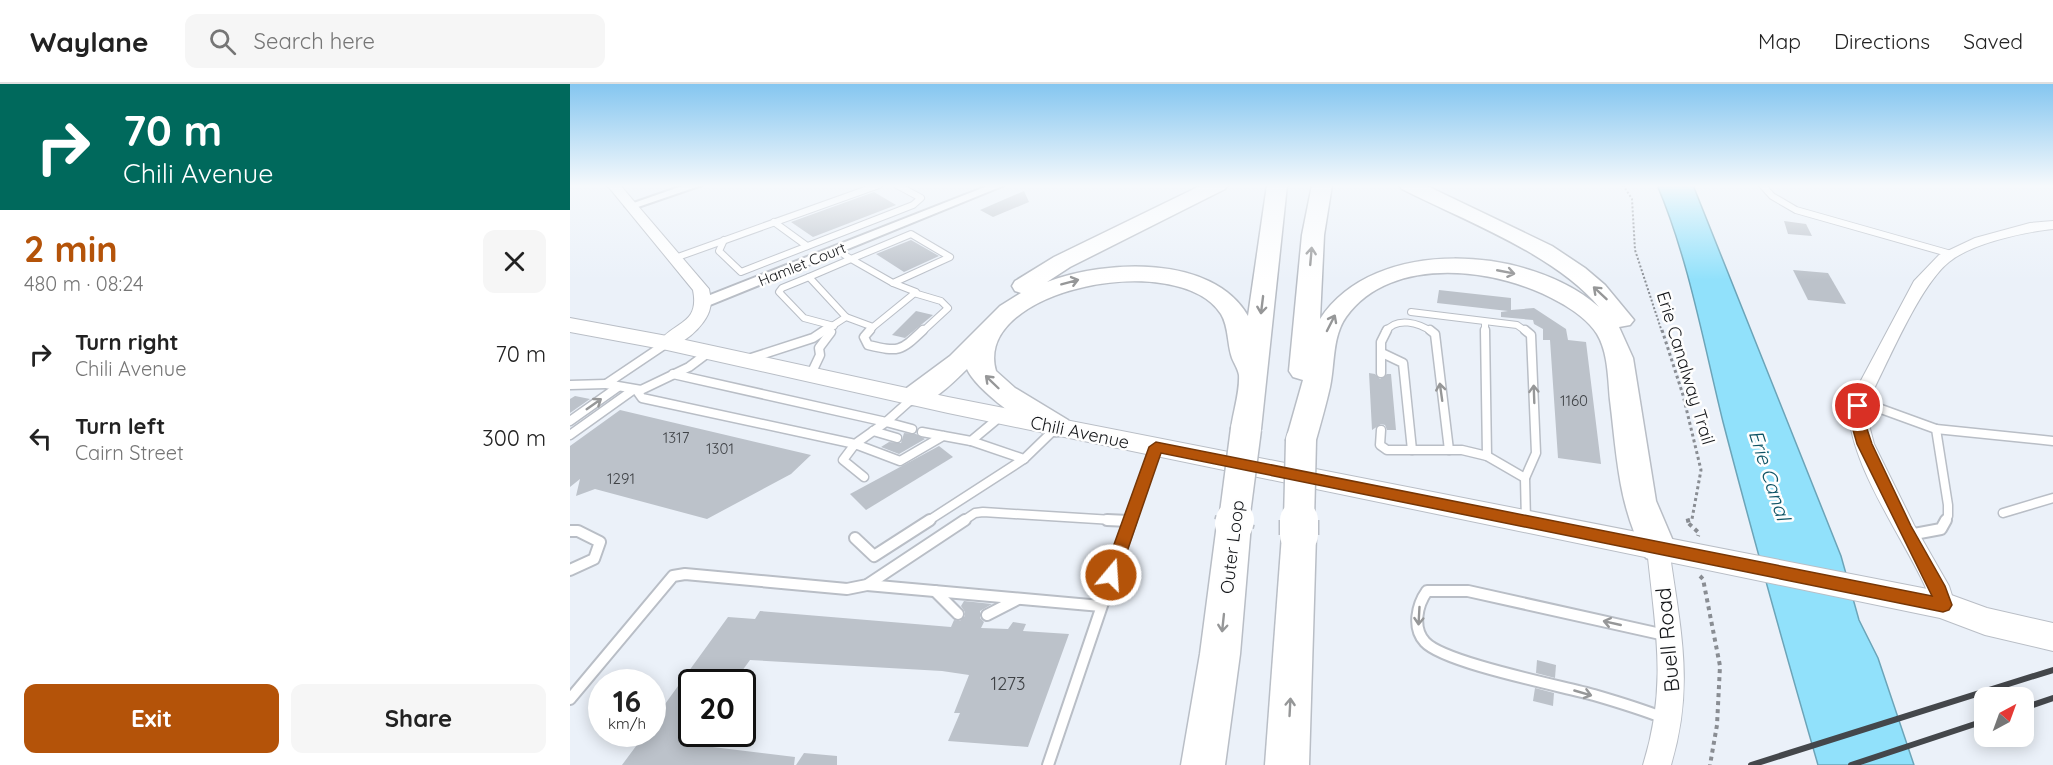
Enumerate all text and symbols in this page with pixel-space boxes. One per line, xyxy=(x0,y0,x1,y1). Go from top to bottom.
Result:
search box xyxy=(185,14,605,68)
text: Waylane xyxy=(30,24,149,59)
icon: search xyxy=(206,25,239,58)
text: Search here xyxy=(254,27,375,55)
text: Map xyxy=(1758,28,1801,54)
text: Directions xyxy=(1834,28,1930,54)
text: Saved xyxy=(1963,28,2023,54)
text: 70 m xyxy=(123,104,222,157)
icon: right xyxy=(24,108,102,186)
text: Chili Avenue xyxy=(123,156,273,190)
text: 2 min xyxy=(24,226,118,271)
button: close xyxy=(483,230,546,293)
street label: Hamlet Court xyxy=(755,238,849,290)
one-way arrow xyxy=(1306,246,1317,266)
one-way arrow xyxy=(1495,267,1515,278)
text: 480 m · 08:24 xyxy=(24,271,144,296)
one-way arrow xyxy=(1060,276,1079,287)
one-way arrow xyxy=(1593,286,1608,300)
street label: Erie Canalway Trail xyxy=(1652,289,1720,447)
one-way arrow xyxy=(1256,295,1267,315)
one-way arrow xyxy=(1325,315,1337,332)
text: Turn right xyxy=(75,328,179,356)
icon: right xyxy=(24,338,57,371)
text: 70 m xyxy=(496,340,546,368)
text: Chili Avenue xyxy=(75,356,186,381)
one-way arrow xyxy=(985,375,1000,390)
pin xyxy=(1832,380,1883,431)
one-way arrow xyxy=(1435,383,1446,403)
one-way arrow xyxy=(1528,385,1539,405)
icon: arrive xyxy=(1841,389,1874,422)
house number: 1160 xyxy=(1560,391,1588,410)
one-way arrow xyxy=(585,398,602,410)
street label: Chili Avenue xyxy=(1029,410,1131,454)
text: Turn left xyxy=(75,412,165,440)
icon: left xyxy=(24,422,57,455)
text: 300 m xyxy=(482,424,546,452)
water label: Erie Canal xyxy=(1744,427,1797,526)
house number: 1317 xyxy=(663,428,690,447)
house number: 1301 xyxy=(706,439,734,458)
text: Cairn Street xyxy=(75,440,184,465)
house number: 1291 xyxy=(607,469,635,488)
street label: Outer Loop xyxy=(1215,499,1249,595)
position arrow xyxy=(1079,543,1143,607)
street label: Buell Road xyxy=(1649,587,1685,693)
one-way arrow xyxy=(1413,606,1424,625)
one-way arrow xyxy=(1217,613,1228,633)
one-way arrow xyxy=(1602,617,1621,629)
speed limit sign: 20 xyxy=(678,669,756,747)
house number: 1273 xyxy=(991,672,1025,695)
text: 16 xyxy=(613,682,641,720)
button: Exit xyxy=(24,684,279,753)
button: Share xyxy=(291,684,546,753)
one-way arrow xyxy=(1574,687,1593,699)
north arrow xyxy=(1974,687,2034,747)
map controls xyxy=(1974,687,2034,747)
one-way arrow xyxy=(1285,697,1296,717)
text: km/h xyxy=(608,714,646,733)

